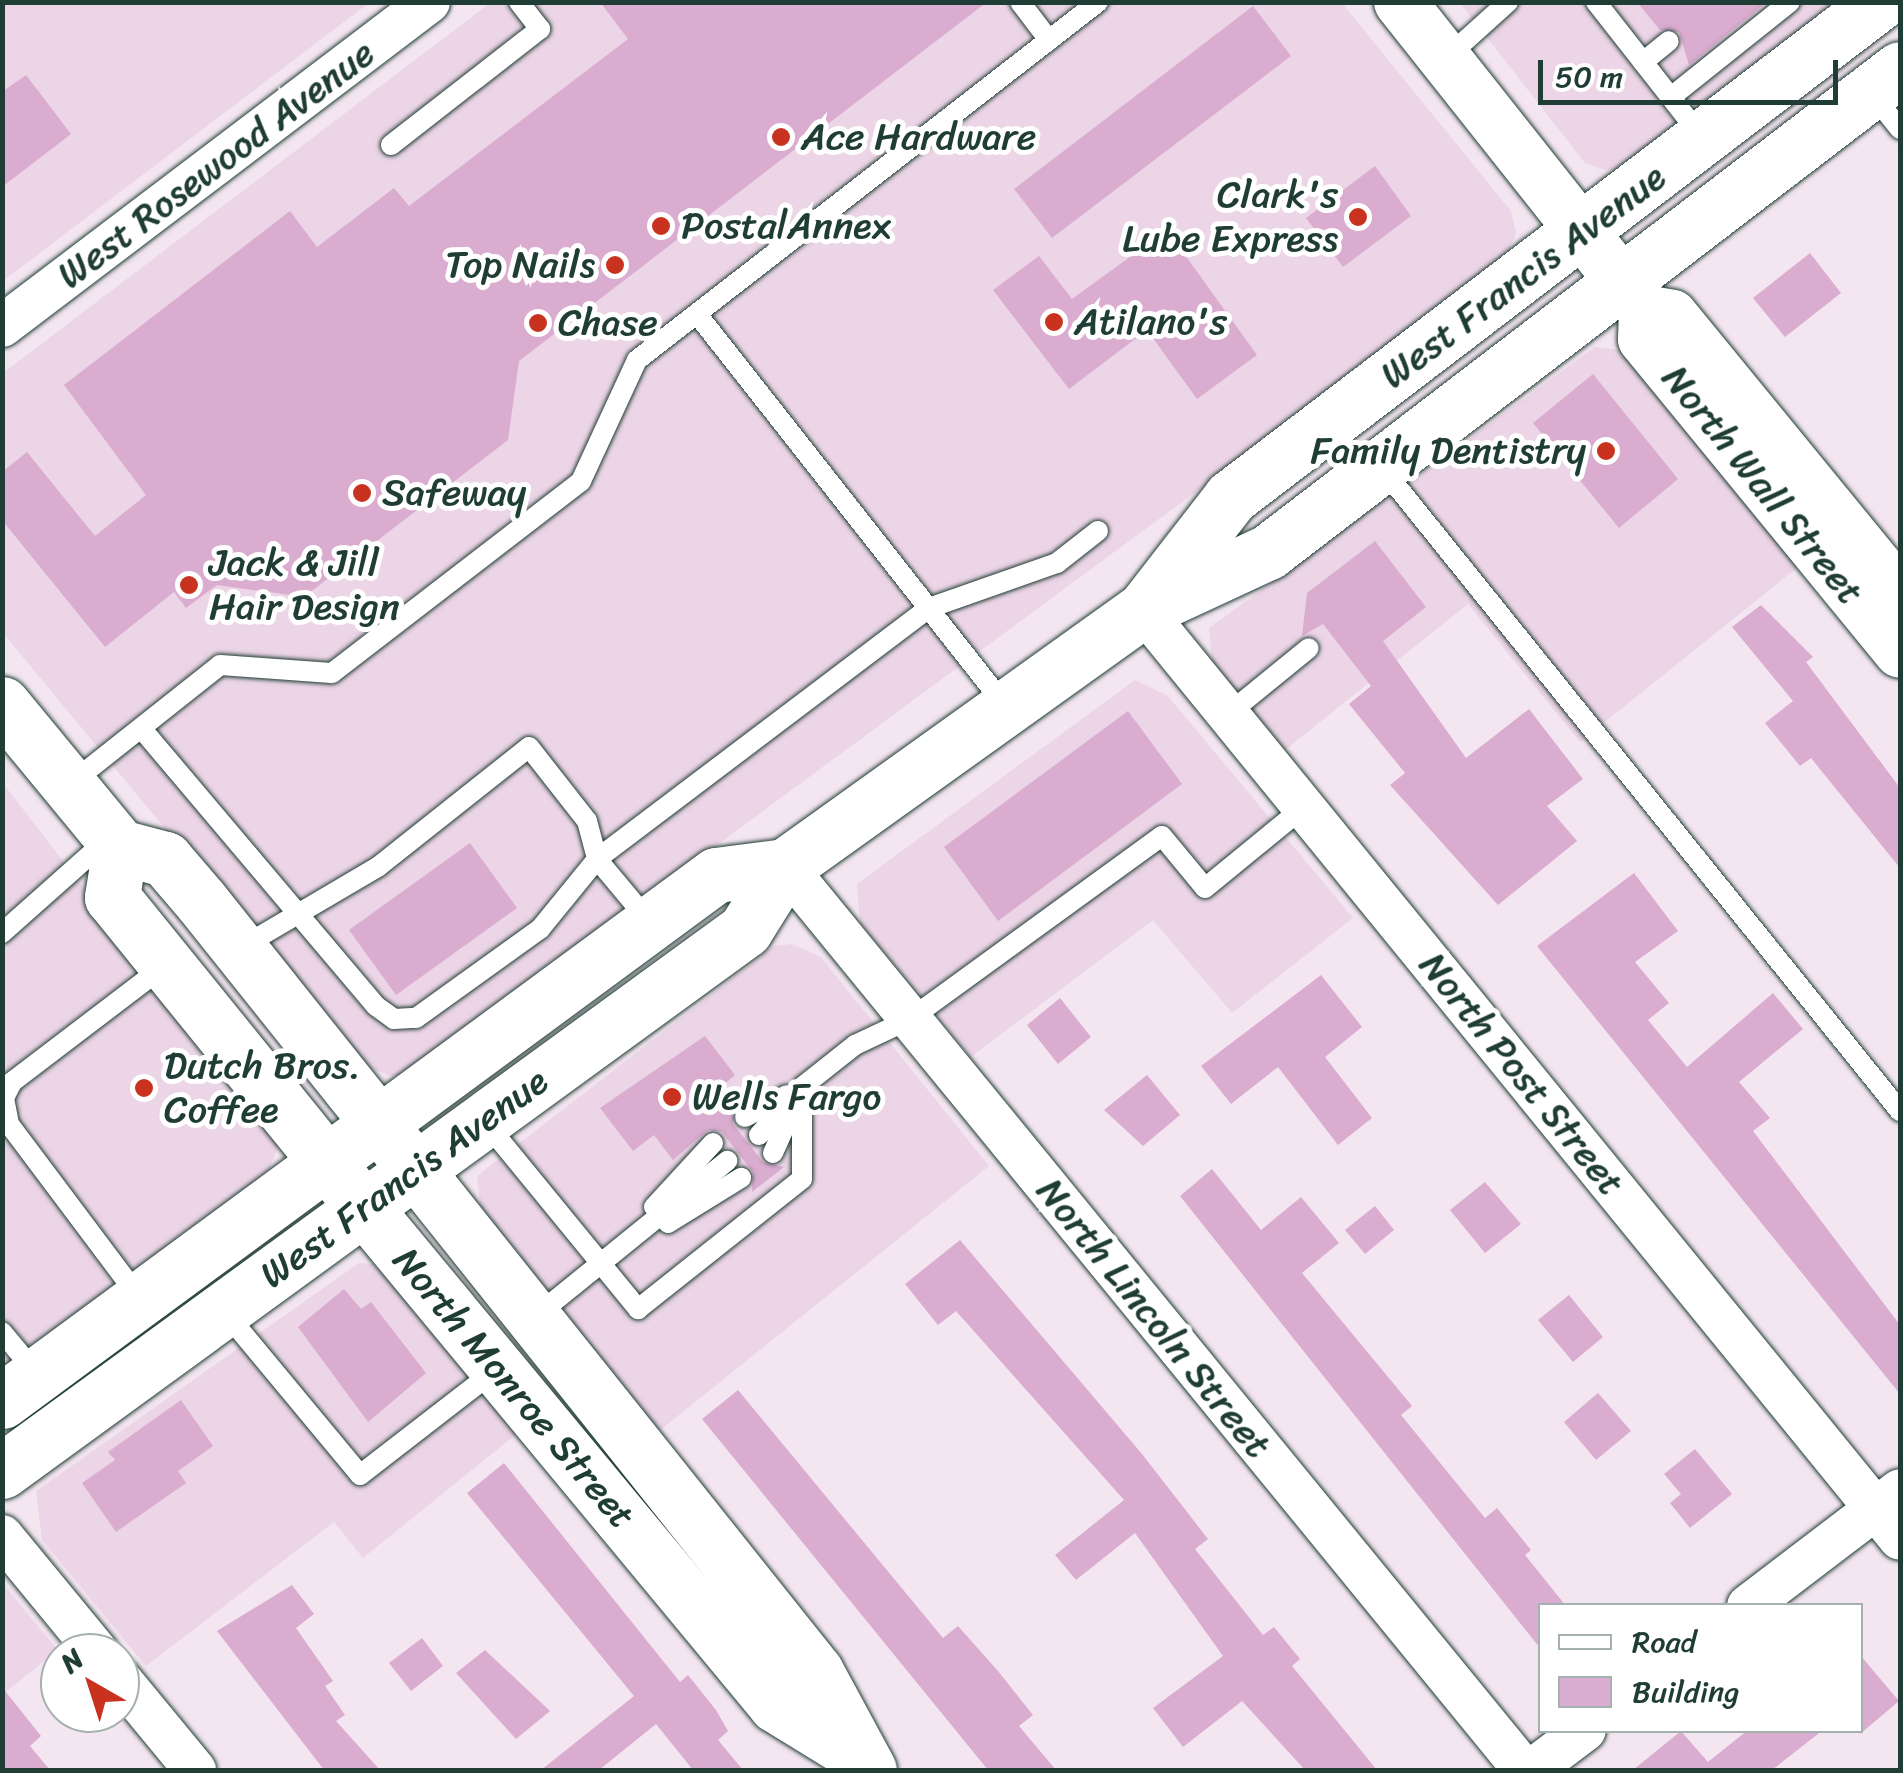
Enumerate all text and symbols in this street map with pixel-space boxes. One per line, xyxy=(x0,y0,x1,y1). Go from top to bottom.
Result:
street label: West Rosewood Avenue xyxy=(47,29,385,299)
scale bar xyxy=(1543,40,1843,102)
text: 50 m xyxy=(1555,50,1623,104)
place label: Ace Hardware xyxy=(801,114,1035,160)
marker: Ace Hardware xyxy=(770,126,792,148)
street label: West Francis Avenue xyxy=(1371,153,1675,399)
place label: Clark's Lube Express xyxy=(1119,172,1338,262)
place label: PostalAnnex xyxy=(681,203,891,249)
marker: Clark's Lube Express xyxy=(1347,206,1369,228)
marker: PostalAnnex xyxy=(650,215,672,237)
place label: Top Nails xyxy=(444,242,595,288)
marker: Top Nails xyxy=(604,254,626,276)
place label: Atilano's xyxy=(1074,299,1227,345)
place label: Chase xyxy=(558,300,658,346)
marker: Atilano's xyxy=(1043,311,1065,333)
marker: Chase xyxy=(527,312,549,334)
street label: North Wall Street xyxy=(1652,355,1874,615)
place label: Family Dentistry xyxy=(1309,428,1586,474)
marker: Family Dentistry xyxy=(1595,440,1617,462)
place label: Safeway xyxy=(382,470,526,516)
marker: Safeway xyxy=(351,482,373,504)
place label: Jack & Jill Hair Design xyxy=(209,540,401,630)
marker: Jack & Jill Hair Design xyxy=(178,574,200,596)
street label: North Post Street xyxy=(1409,941,1635,1207)
place label: Dutch Bros. Coffee xyxy=(164,1043,360,1132)
street label: West Francis Avenue xyxy=(250,1058,558,1298)
place label: Wells Fargo xyxy=(692,1074,882,1120)
marker: Dutch Bros. Coffee xyxy=(133,1077,155,1099)
marker: Wells Fargo xyxy=(661,1086,683,1108)
street label: North Lincoln Street xyxy=(1027,1169,1281,1467)
street label: North Monroe Street xyxy=(383,1239,645,1537)
legend xyxy=(1538,1603,1863,1733)
text: Road xyxy=(1632,1615,1696,1669)
north arrow xyxy=(40,1633,140,1733)
text: N xyxy=(49,1636,95,1686)
text: Building xyxy=(1632,1665,1739,1719)

